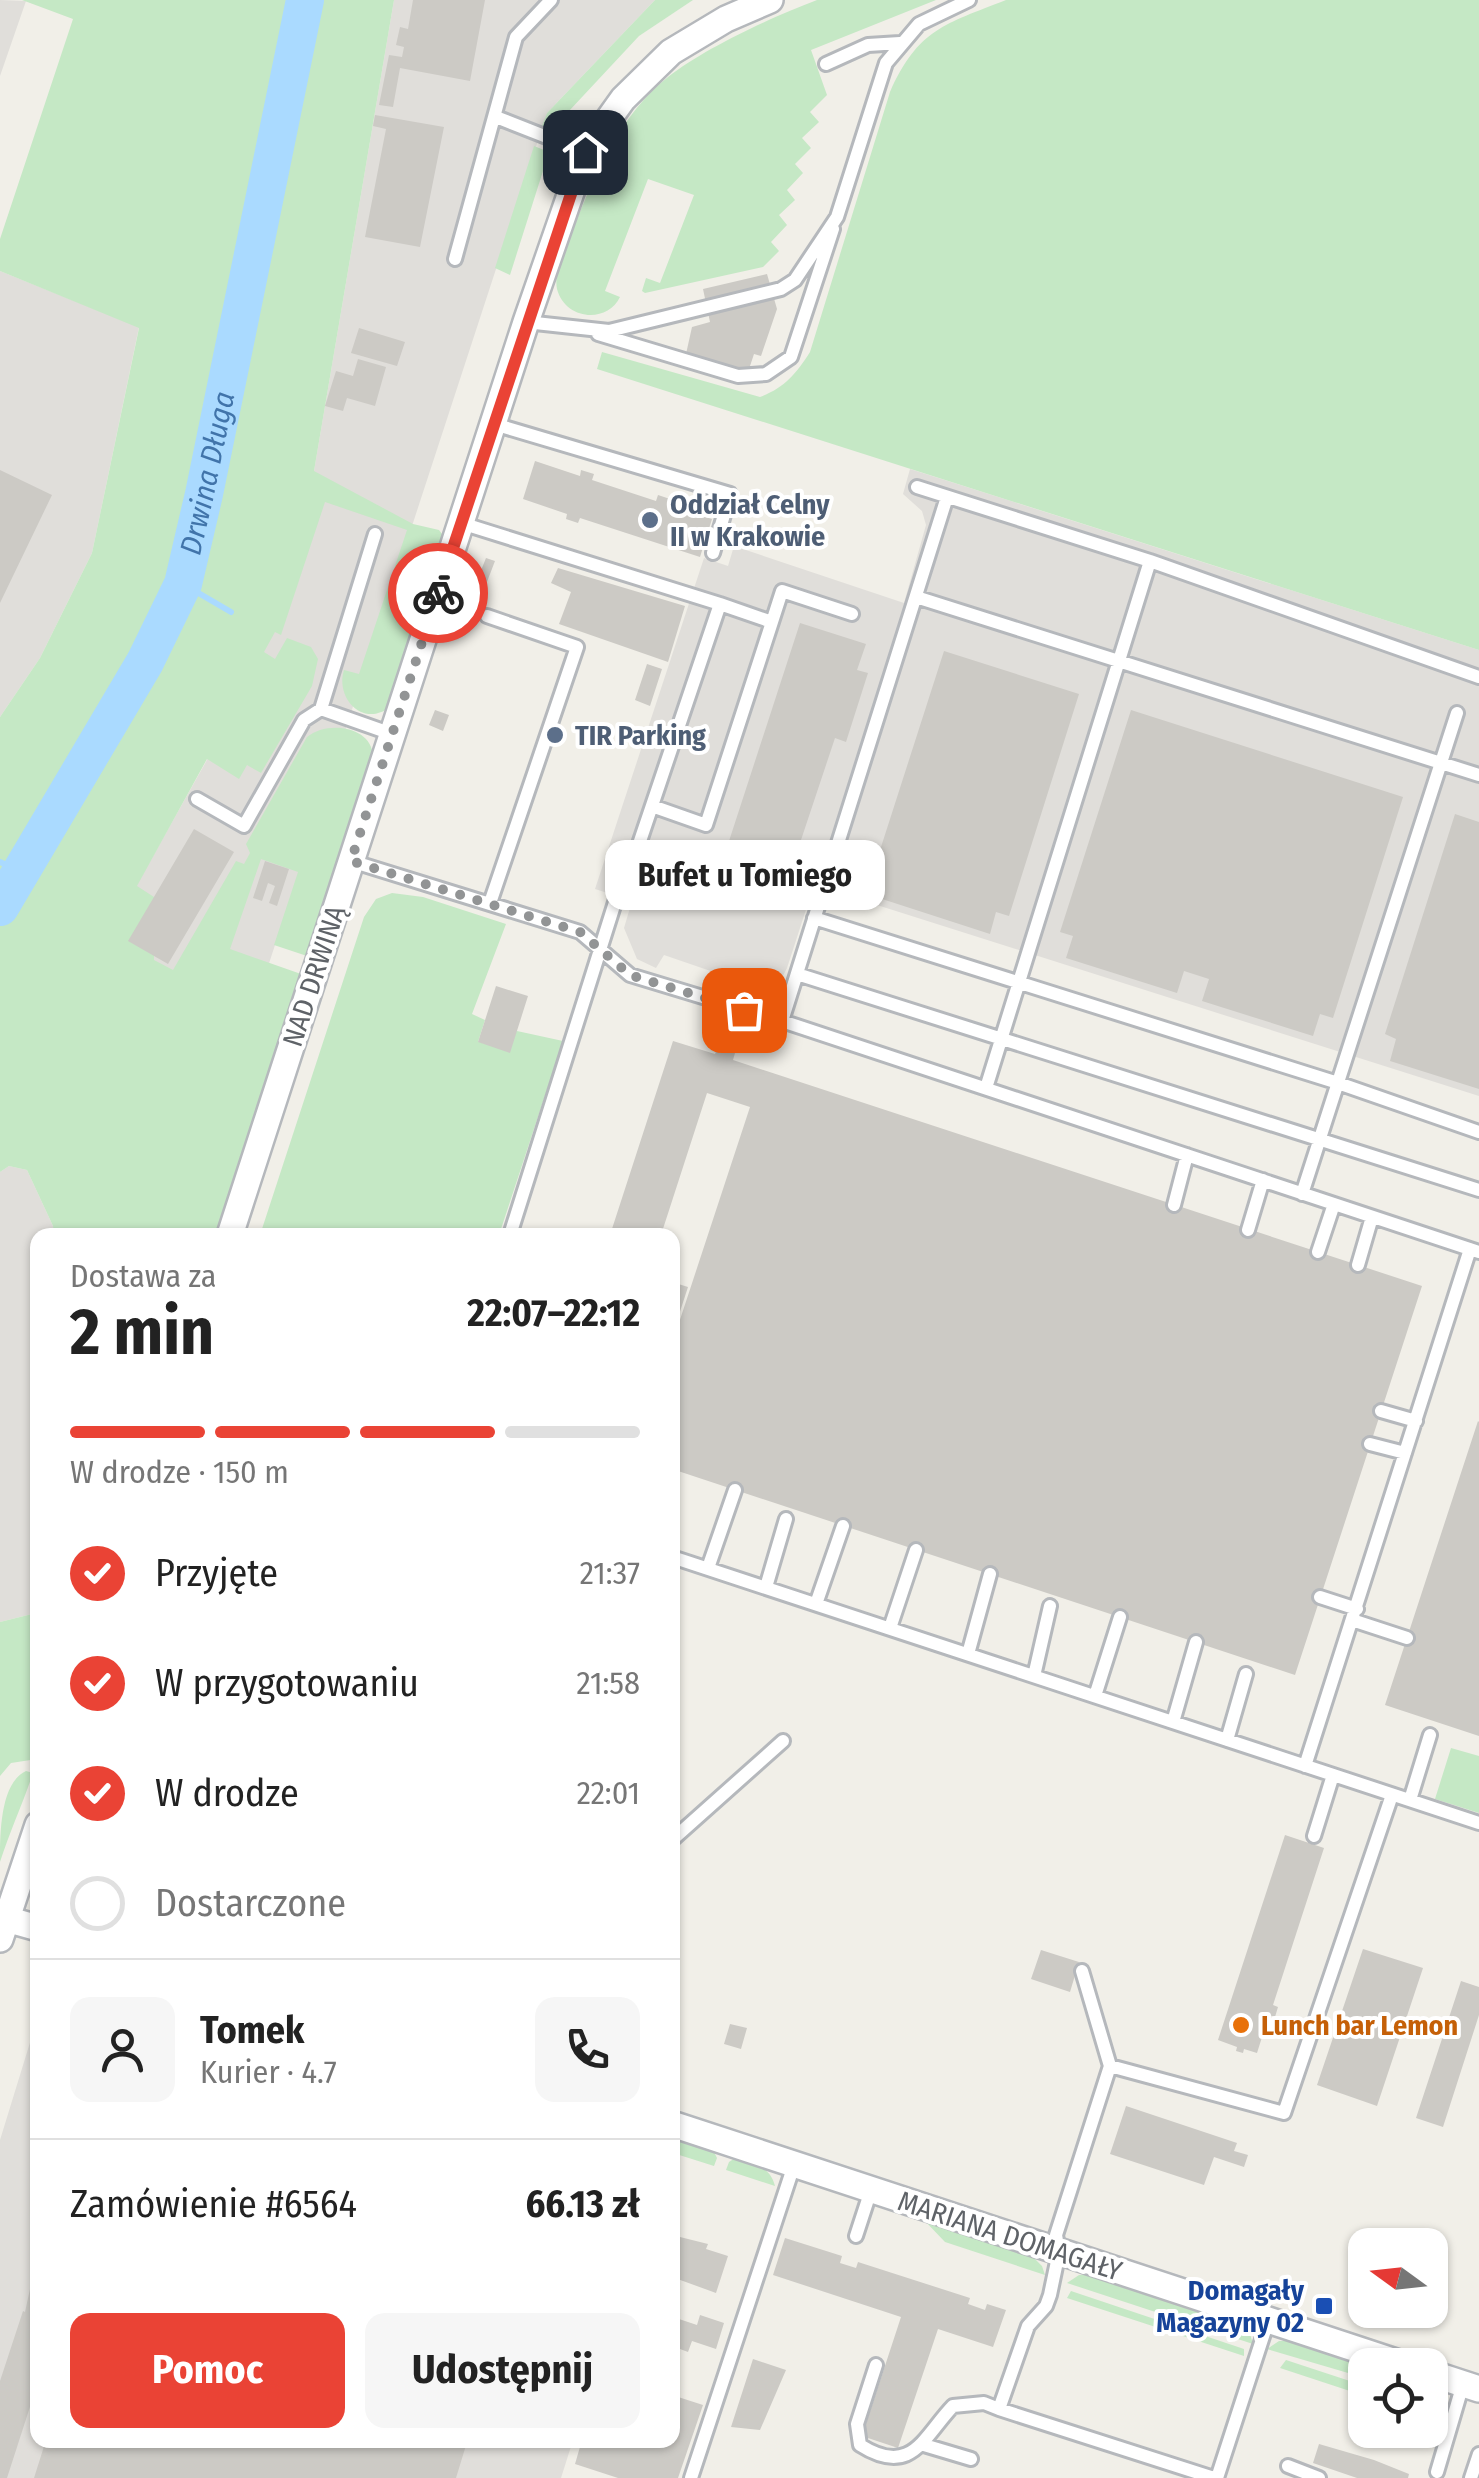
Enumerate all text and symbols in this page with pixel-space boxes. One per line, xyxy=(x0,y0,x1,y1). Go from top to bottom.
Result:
pin xyxy=(543,110,628,195)
icon: home xyxy=(558,125,613,180)
water label: Drwina Długa xyxy=(172,388,242,558)
place label: Oddział Celny II w Krakowie xyxy=(670,488,830,553)
marker: Oddział Celny II w Krakowie xyxy=(639,509,661,531)
courier xyxy=(388,543,488,643)
icon: bike xyxy=(411,566,466,621)
place label: TIR Parking xyxy=(575,719,706,752)
marker: TIR Parking xyxy=(544,724,566,746)
callout: Bufet u Tomiego xyxy=(604,840,884,910)
text: Bufet u Tomiego xyxy=(638,856,852,894)
street label: NAD DRWINĄ xyxy=(276,901,352,1051)
pin xyxy=(702,968,787,1053)
icon: bag xyxy=(717,983,772,1038)
text: Dostawa za xyxy=(70,1257,217,1295)
text: 22:07–22:12 xyxy=(467,1290,640,1336)
text: 2 min xyxy=(70,1293,214,1371)
text: W drodze · 150 m xyxy=(70,1453,289,1491)
icon: check xyxy=(70,1546,125,1601)
text: Przyjęte xyxy=(155,1550,278,1596)
text: 21:37 xyxy=(580,1554,640,1592)
icon: check xyxy=(70,1656,125,1711)
text: W przygotowaniu xyxy=(155,1660,419,1706)
text: 21:58 xyxy=(577,1664,640,1702)
icon: check xyxy=(70,1766,125,1821)
text: W drodze xyxy=(155,1770,299,1816)
text: 22:01 xyxy=(577,1774,640,1812)
text: Dostarczone xyxy=(155,1880,346,1926)
button: person xyxy=(70,1997,175,2102)
button: phone xyxy=(535,1997,640,2102)
text: Tomek xyxy=(200,2007,304,2053)
place label: Lunch bar Lemon xyxy=(1261,2009,1458,2042)
marker: Lunch bar Lemon xyxy=(1230,2014,1252,2036)
text: Kurier · 4.7 xyxy=(200,2053,337,2091)
text: Zamówienie #6564 xyxy=(70,2181,357,2227)
text: 66.13 zł xyxy=(525,2181,640,2227)
street label: MARIANA DOMAGAŁY xyxy=(894,2184,1126,2288)
north arrow xyxy=(1348,2228,1448,2328)
map controls xyxy=(1348,2228,1448,2448)
place label: Domagały Magazyny 02 xyxy=(1156,2274,1305,2339)
marker: Domagały Magazyny 02 xyxy=(1313,2295,1335,2317)
button: Pomoc xyxy=(70,2313,345,2428)
button: Udostępnij xyxy=(365,2313,640,2428)
button: locate xyxy=(1348,2348,1448,2448)

